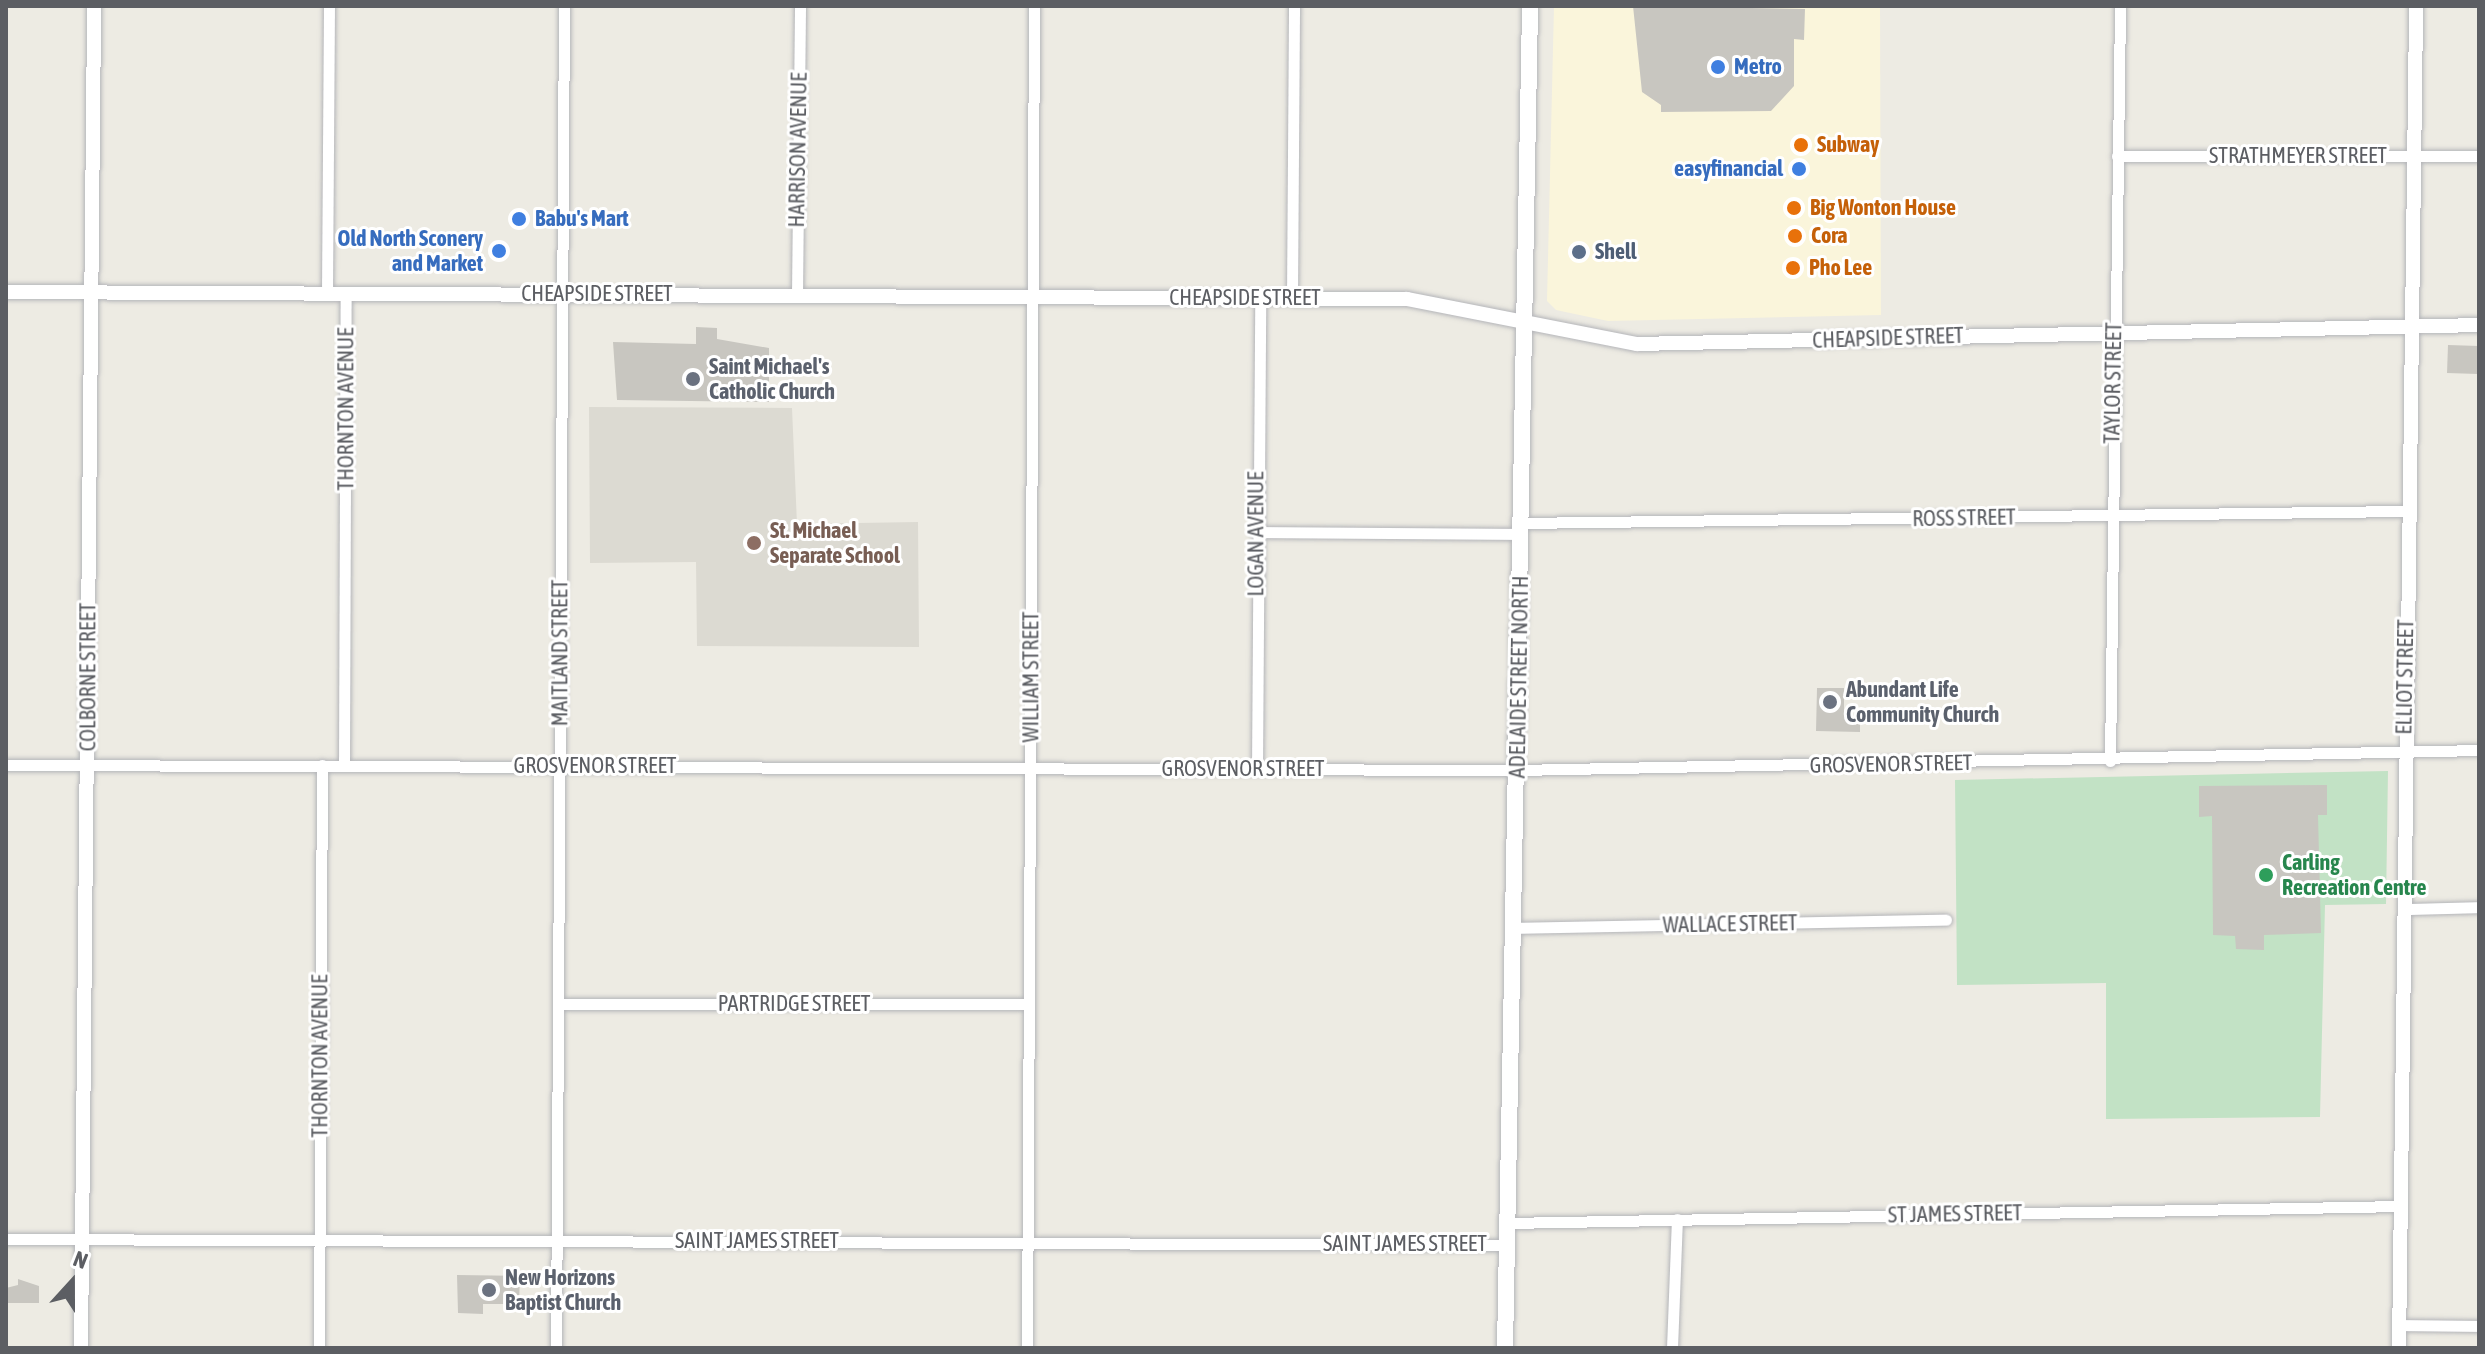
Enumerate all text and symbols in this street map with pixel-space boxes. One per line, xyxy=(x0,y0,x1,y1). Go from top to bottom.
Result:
place label: Metro xyxy=(1734,54,1782,80)
marker: Metro xyxy=(1709,58,1727,76)
street label: HARRISON AVENUE xyxy=(783,72,813,228)
place label: Subway xyxy=(1817,132,1879,158)
marker: Subway xyxy=(1792,136,1810,154)
street label: STRATHMEYER STREET xyxy=(2209,143,2387,169)
place label: easyfinancial xyxy=(1674,156,1783,182)
marker: easyfinancial xyxy=(1790,160,1808,178)
place label: Big Wonton House xyxy=(1810,195,1956,221)
marker: Big Wonton House xyxy=(1785,199,1803,217)
place label: Babu's Mart xyxy=(535,206,629,232)
marker: Babu's Mart xyxy=(510,210,528,228)
place label: Cora xyxy=(1811,223,1848,249)
place label: Old North Sconery and Market xyxy=(338,225,483,276)
marker: Cora xyxy=(1786,227,1804,245)
place label: Shell xyxy=(1595,239,1637,265)
marker: Old North Sconery and Market xyxy=(490,242,508,260)
marker: Shell xyxy=(1570,243,1588,261)
place label: Pho Lee xyxy=(1809,255,1872,281)
marker: Pho Lee xyxy=(1784,259,1802,277)
street label: CHEAPSIDE STREET xyxy=(521,281,673,307)
street label: CHEAPSIDE STREET xyxy=(1169,285,1321,311)
street label: CHEAPSIDE STREET xyxy=(1812,322,1964,354)
street label: TAYLOR STREET xyxy=(2099,322,2127,444)
street label: THORNTON AVENUE xyxy=(333,327,359,491)
place label: Saint Michael's Catholic Church xyxy=(709,353,835,404)
marker: Saint Michael's Catholic Church xyxy=(684,370,702,388)
street label: LOGAN AVENUE xyxy=(1243,471,1269,597)
street label: ROSS STREET xyxy=(1912,504,2016,532)
place label: St. Michael Separate School xyxy=(770,517,900,568)
marker: St. Michael Separate School xyxy=(745,534,763,552)
street label: ADELAIDE STREET NORTH xyxy=(1504,575,1534,779)
street label: MAITLAND STREET xyxy=(547,580,573,726)
street label: COLBORNE STREET xyxy=(75,603,101,751)
street label: WILLIAM STREET xyxy=(1018,611,1044,743)
street label: ELLIOT STREET xyxy=(2391,619,2419,735)
place label: Abundant Life Community Church xyxy=(1846,676,1999,728)
marker: Abundant Life Community Church xyxy=(1821,693,1839,711)
street label: GROSVENOR STREET xyxy=(1809,749,1973,779)
street label: GROSVENOR STREET xyxy=(514,753,676,779)
street label: GROSVENOR STREET xyxy=(1162,756,1324,782)
place label: Carling Recreation Centre xyxy=(2282,849,2427,900)
marker: Carling Recreation Centre xyxy=(2257,866,2275,884)
street label: WALLACE STREET xyxy=(1662,910,1798,938)
street label: THORNTON AVENUE xyxy=(307,974,333,1138)
street label: PARTRIDGE STREET xyxy=(718,991,870,1017)
street label: ST JAMES STREET xyxy=(1888,1200,2022,1228)
street label: SAINT JAMES STREET xyxy=(675,1228,839,1254)
street label: SAINT JAMES STREET xyxy=(1323,1231,1487,1257)
north arrow xyxy=(32,1242,112,1322)
text: N xyxy=(70,1245,91,1274)
place label: New Horizons Baptist Church xyxy=(505,1264,621,1316)
marker: New Horizons Baptist Church xyxy=(480,1281,498,1299)

